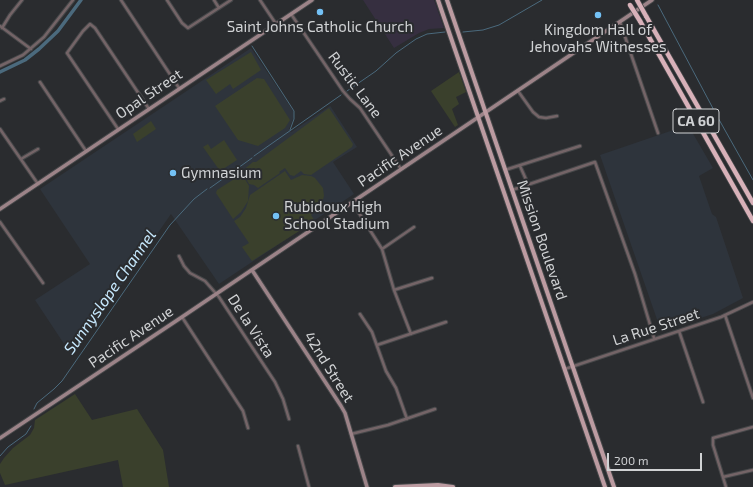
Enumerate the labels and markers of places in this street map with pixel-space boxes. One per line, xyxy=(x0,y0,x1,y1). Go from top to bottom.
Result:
marker: Saint Johns Catholic Church xyxy=(315,7,325,17)
marker: Kingdom Hall of Jehovahs Witnesses xyxy=(593,10,603,20)
place label: Saint Johns Catholic Church xyxy=(227,18,413,36)
place label: Kingdom Hall of Jehovahs Witnesses xyxy=(529,21,667,56)
place label: Gymnasium xyxy=(181,164,261,182)
marker: Gymnasium xyxy=(168,168,178,178)
place label: Rubidoux High School Stadium xyxy=(284,198,390,233)
marker: Rubidoux High School Stadium xyxy=(271,211,281,221)

